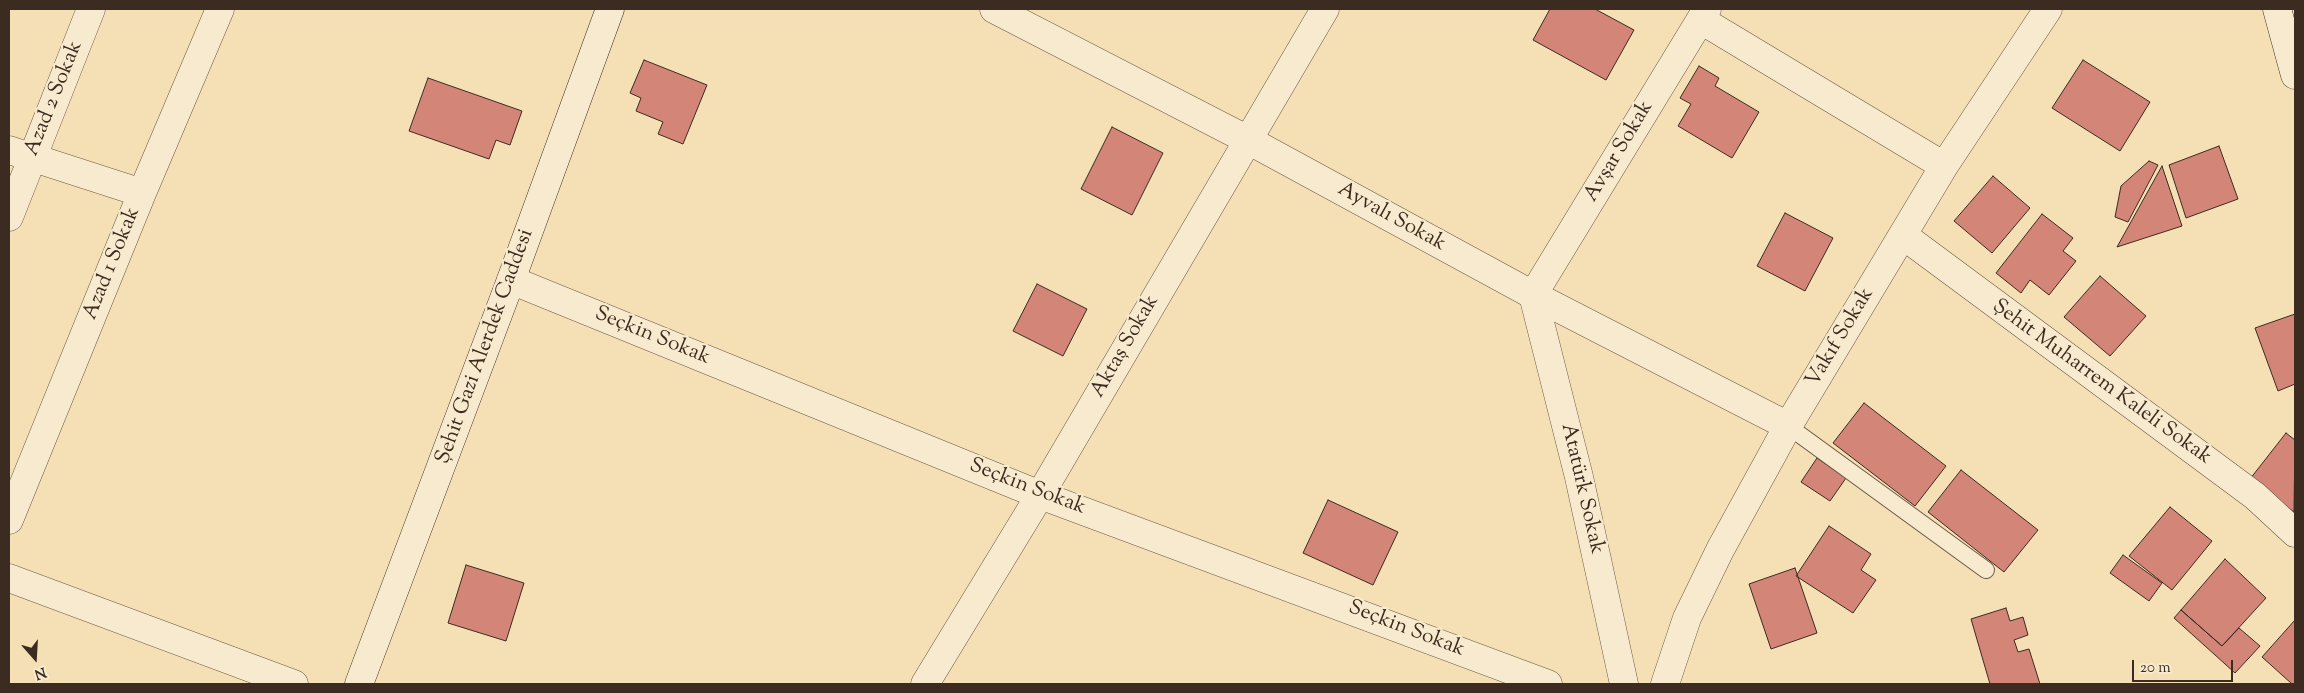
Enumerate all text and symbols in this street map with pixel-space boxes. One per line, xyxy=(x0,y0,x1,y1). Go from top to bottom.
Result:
street label: Azad 2 Sokak xyxy=(21,38,89,160)
street label: Avşar Sokak xyxy=(1580,97,1660,207)
street label: Ayvalı Sokak xyxy=(1332,178,1450,258)
street label: Azad 1 Sokak xyxy=(79,204,147,324)
street label: Şehit Gazi Alerdek Caddesi xyxy=(432,226,540,468)
street label: Vakıf Sokak xyxy=(1802,284,1880,392)
street label: Aktaş Sokak xyxy=(1087,291,1165,403)
street label: Şehit Muharrem Kaleli Sokak xyxy=(1986,295,2216,471)
street label: Seçkin Sokak xyxy=(591,302,713,372)
street label: Atatürk Sokak xyxy=(1554,421,1608,557)
street label: Seçkin Sokak xyxy=(965,454,1089,522)
street label: Seçkin Sokak xyxy=(1344,596,1468,664)
north arrow xyxy=(10,633,60,683)
scale bar xyxy=(2134,650,2235,682)
text: 20 m xyxy=(2140,658,2171,679)
text: N xyxy=(31,661,48,683)

